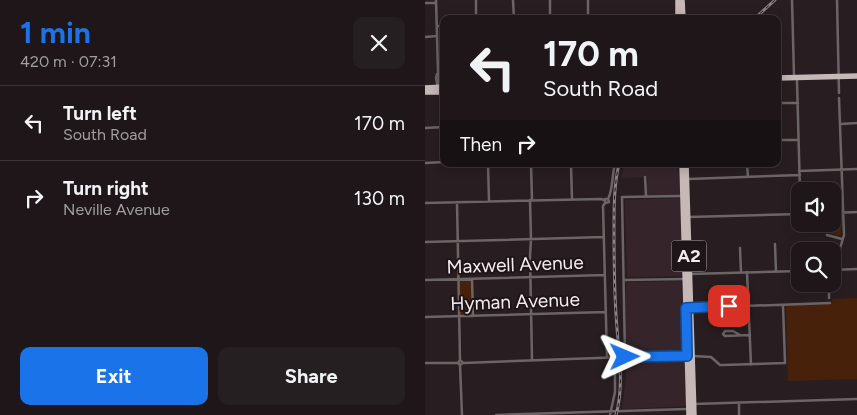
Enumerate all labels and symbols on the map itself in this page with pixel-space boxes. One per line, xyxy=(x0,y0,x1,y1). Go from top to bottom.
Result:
road number: A2 xyxy=(671,240,707,272)
street label: Maxwell Avenue xyxy=(446,251,584,278)
pin xyxy=(708,285,750,327)
street label: Hyman Avenue xyxy=(450,288,580,315)
position arrow xyxy=(598,330,650,382)

